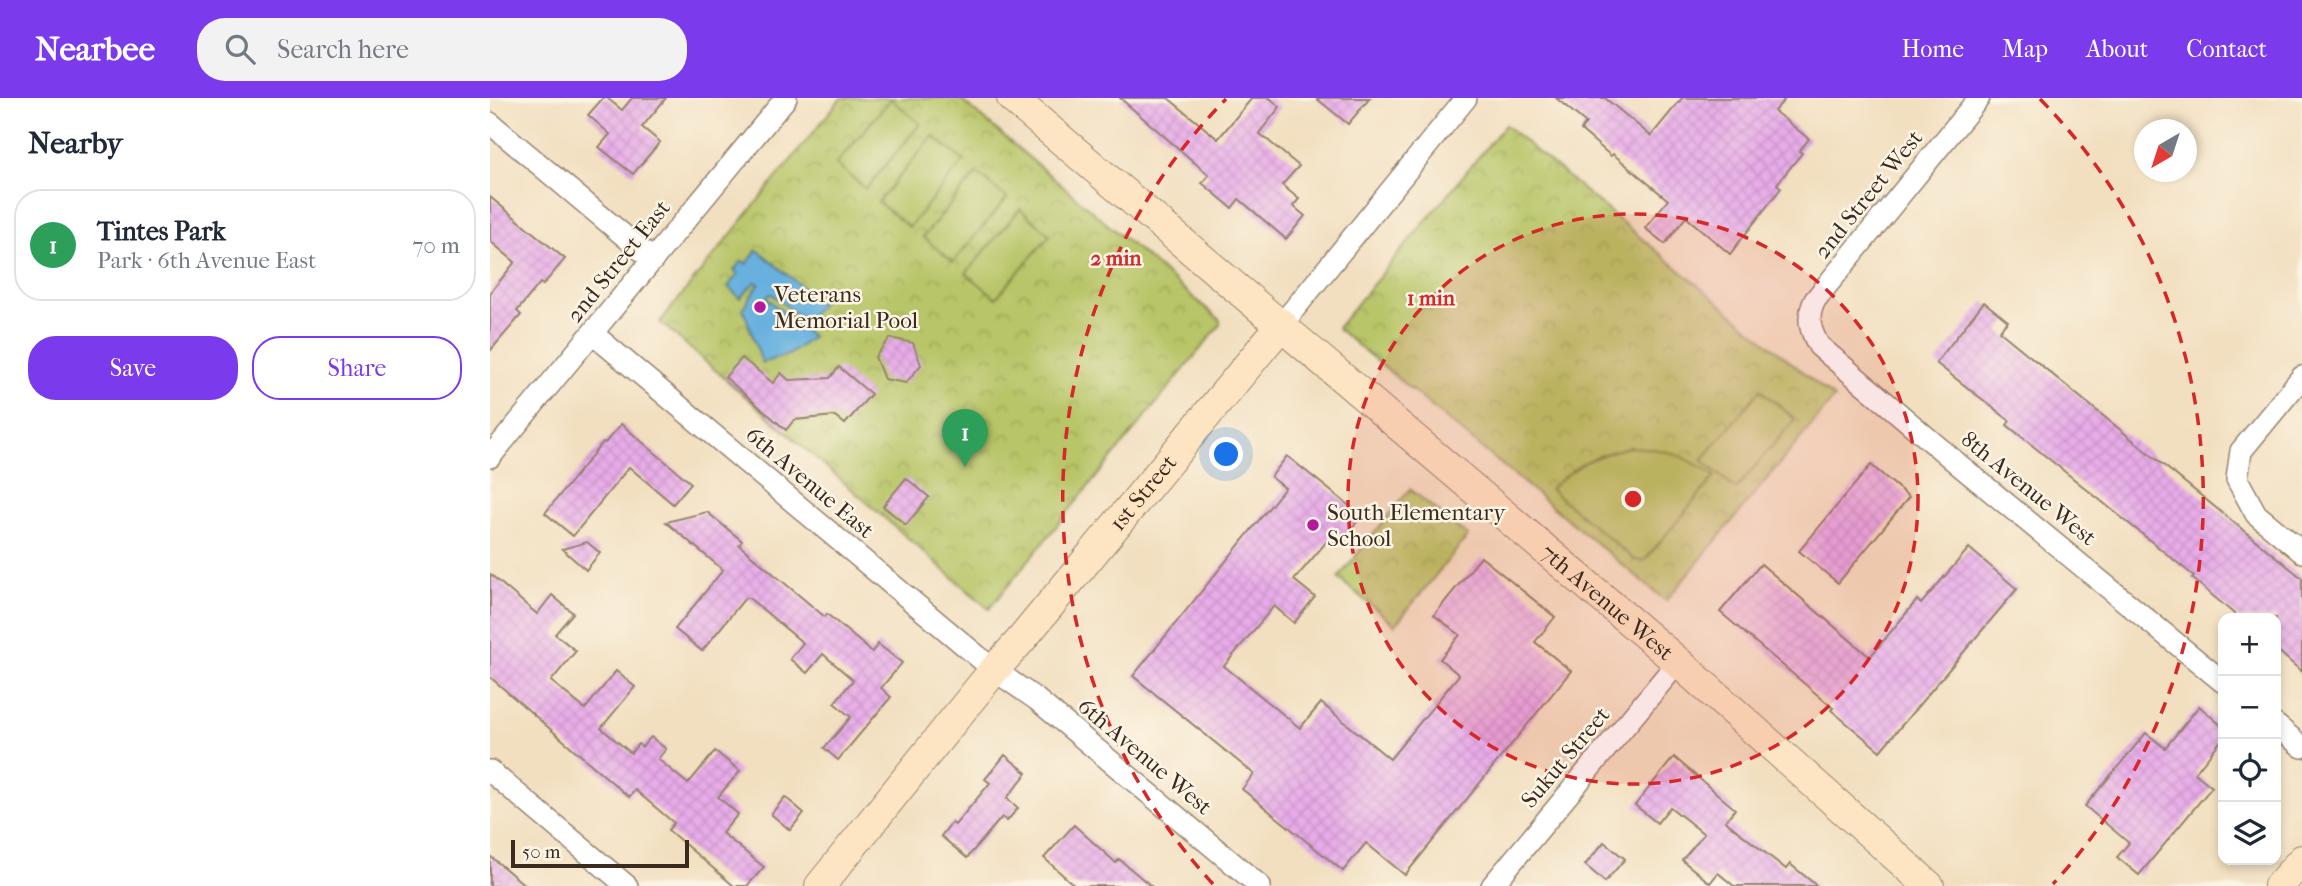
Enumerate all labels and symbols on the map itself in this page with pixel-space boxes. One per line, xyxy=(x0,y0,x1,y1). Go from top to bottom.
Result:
north arrow xyxy=(2134,119,2197,182)
street label: 2nd Street West xyxy=(1808,125,1928,264)
street label: 2nd Street East xyxy=(561,195,676,328)
text: 2 min xyxy=(1090,246,1142,270)
place label: Veterans Memorial Pool xyxy=(773,281,919,334)
text: 1 min xyxy=(1407,286,1456,310)
marker: Veterans Memorial Pool xyxy=(752,299,768,315)
pin: 1 xyxy=(942,409,988,467)
street label: 6th Avenue East xyxy=(740,421,879,544)
street label: 8th Avenue West xyxy=(1956,426,2102,551)
your location xyxy=(1209,437,1243,471)
street label: 1st Street xyxy=(1104,449,1182,536)
centre of rings xyxy=(1621,487,1645,511)
place label: South Elementary School xyxy=(1327,499,1506,552)
marker: South Elementary School xyxy=(1305,517,1321,533)
street label: 7th Avenue West xyxy=(1535,539,1679,666)
street label: 6th Avenue West xyxy=(1072,692,1217,820)
street label: Sukut Street xyxy=(1515,701,1615,813)
scale bar xyxy=(511,837,690,869)

